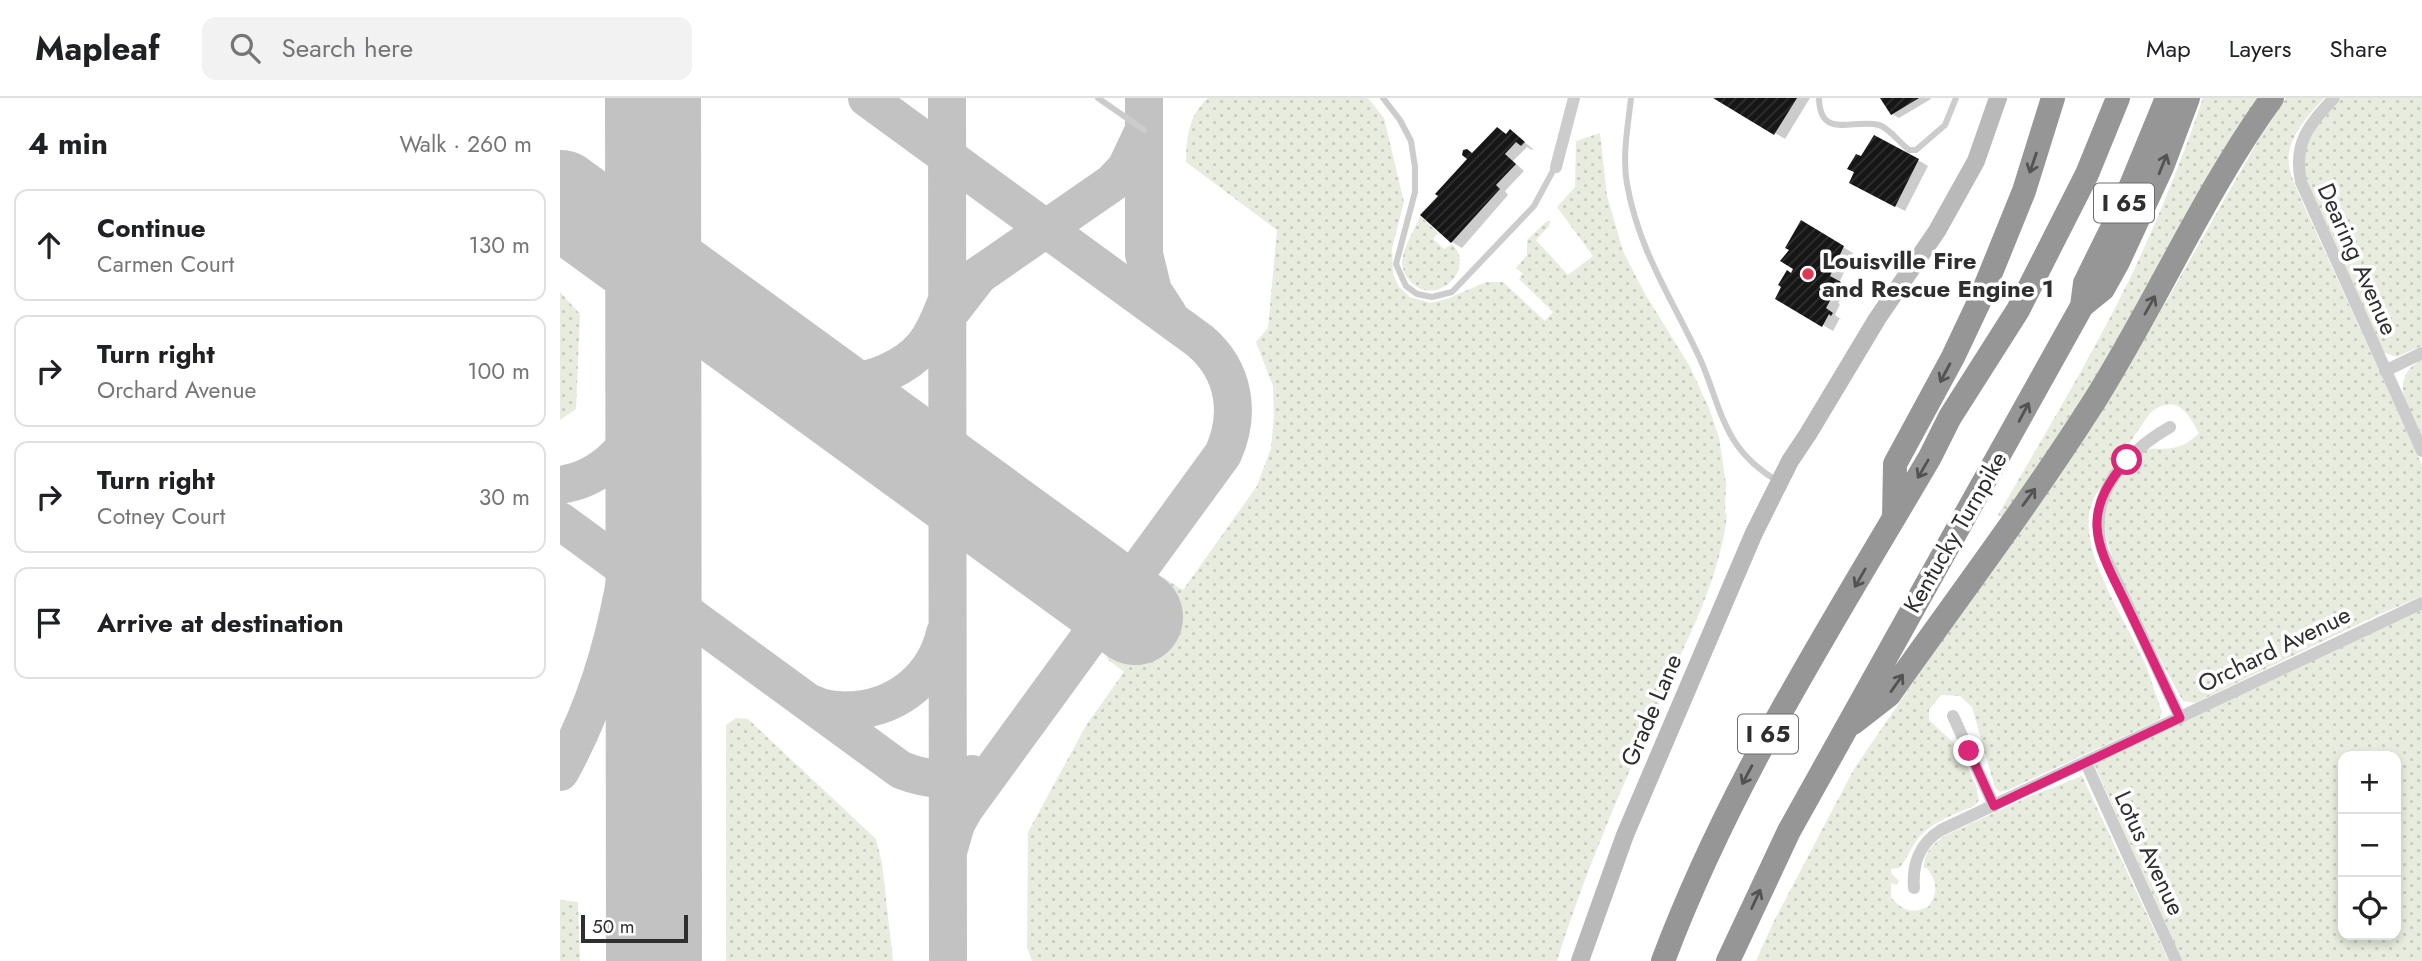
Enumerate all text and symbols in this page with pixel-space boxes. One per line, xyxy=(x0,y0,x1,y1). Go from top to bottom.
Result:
search box xyxy=(202,17,692,80)
text: Mapleaf xyxy=(35,25,160,72)
icon: search xyxy=(226,29,264,67)
text: Search here xyxy=(282,29,413,67)
text: Map xyxy=(2146,31,2191,66)
text: Layers xyxy=(2229,31,2291,66)
text: Share xyxy=(2329,31,2387,66)
text: 4 min xyxy=(28,122,108,165)
text: Walk · 260 m xyxy=(399,127,532,161)
one-way arrow xyxy=(2026,152,2038,174)
one-way arrow xyxy=(2157,154,2170,175)
street label: Dearing Avenue xyxy=(2309,177,2407,341)
road number: I 65 xyxy=(2094,184,2154,222)
text: Continue xyxy=(97,209,206,247)
icon: ahead xyxy=(30,226,68,264)
text: 130 m xyxy=(468,228,530,262)
place label: Louisville Fire and Rescue Engine 1 xyxy=(1822,243,2054,306)
text: Carmen Court xyxy=(97,247,234,281)
marker: Louisville Fire and Rescue Engine 1 xyxy=(1800,266,1816,282)
one-way arrow xyxy=(2143,295,2157,315)
text: Turn right xyxy=(97,335,215,373)
icon: right xyxy=(30,352,68,390)
text: 100 m xyxy=(467,354,530,388)
one-way arrow xyxy=(1938,362,1952,382)
text: Orchard Avenue xyxy=(97,373,256,407)
one-way arrow xyxy=(2017,402,2031,423)
route start xyxy=(2111,444,2142,475)
street label: Kentucky Turnpike xyxy=(1894,445,2016,619)
one-way arrow xyxy=(1916,458,1930,478)
text: Turn right xyxy=(97,461,215,499)
icon: right xyxy=(30,478,68,516)
text: 30 m xyxy=(479,480,530,514)
one-way arrow xyxy=(2022,488,2036,507)
text: Cotney Court xyxy=(97,499,225,533)
one-way arrow xyxy=(1852,567,1866,587)
street label: Orchard Avenue xyxy=(2192,597,2356,701)
icon: arrive xyxy=(30,604,68,642)
text: Arrive at destination xyxy=(97,604,344,642)
street label: Grade Lane xyxy=(1612,648,1690,772)
one-way arrow xyxy=(1890,674,1904,693)
road number: I 65 xyxy=(1738,714,1798,754)
route end xyxy=(1953,735,1984,766)
map controls xyxy=(2338,751,2401,940)
button: + xyxy=(2338,751,2401,814)
one-way arrow xyxy=(1739,764,1753,785)
street label: Lotus Avenue xyxy=(2106,785,2194,921)
button: − xyxy=(2338,814,2401,877)
button: locate xyxy=(2338,877,2401,940)
one-way arrow xyxy=(1750,889,1763,910)
scale bar xyxy=(581,912,688,944)
text: 50 m xyxy=(592,913,635,940)

